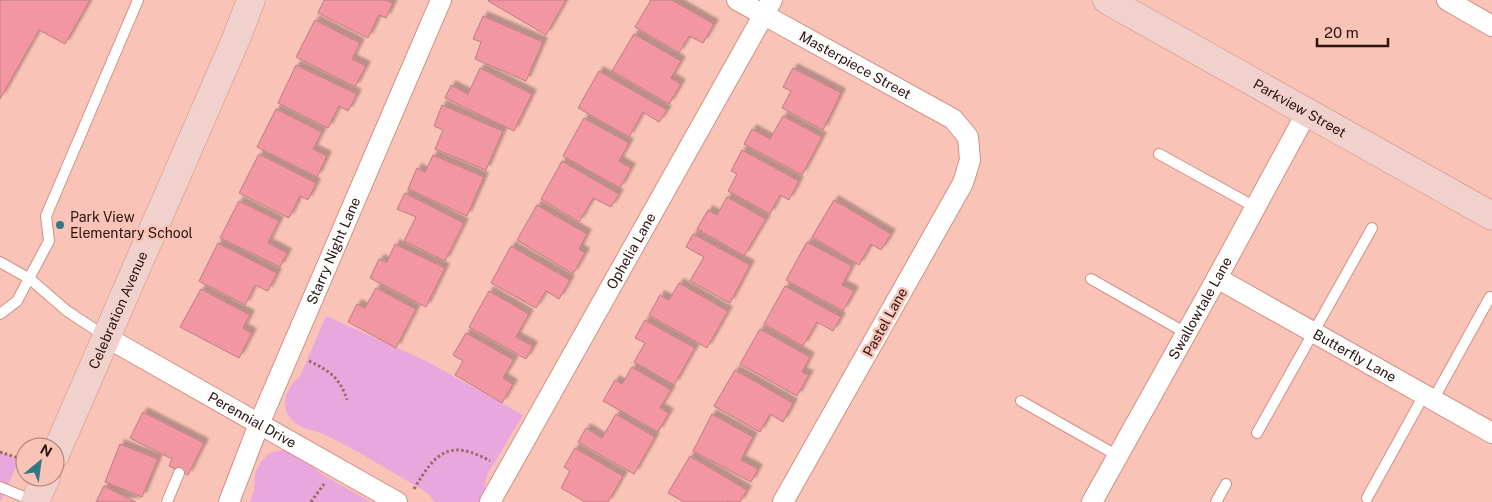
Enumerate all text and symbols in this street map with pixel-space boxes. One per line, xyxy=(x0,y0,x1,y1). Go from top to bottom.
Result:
scale bar xyxy=(1317,15,1388,47)
text: 20 m xyxy=(1324,24,1359,41)
street label: Masterpiece Street xyxy=(797,28,914,102)
street label: Parkview Street xyxy=(1251,76,1349,140)
street label: Starry Night Lane xyxy=(303,195,363,307)
place label: Park View Elementary School xyxy=(70,209,193,241)
street label: Ophelia Lane xyxy=(603,210,659,292)
marker: Park View Elementary School xyxy=(54,219,66,231)
street label: Celebration Avenue xyxy=(85,249,151,371)
street label: Swallowtale Lane xyxy=(1165,254,1235,362)
street label: Pastel Lane xyxy=(860,285,910,359)
street label: Butterfly Lane xyxy=(1310,326,1399,385)
street label: Perennial Drive xyxy=(205,389,299,451)
north arrow xyxy=(15,437,65,487)
text: N xyxy=(38,441,55,460)

